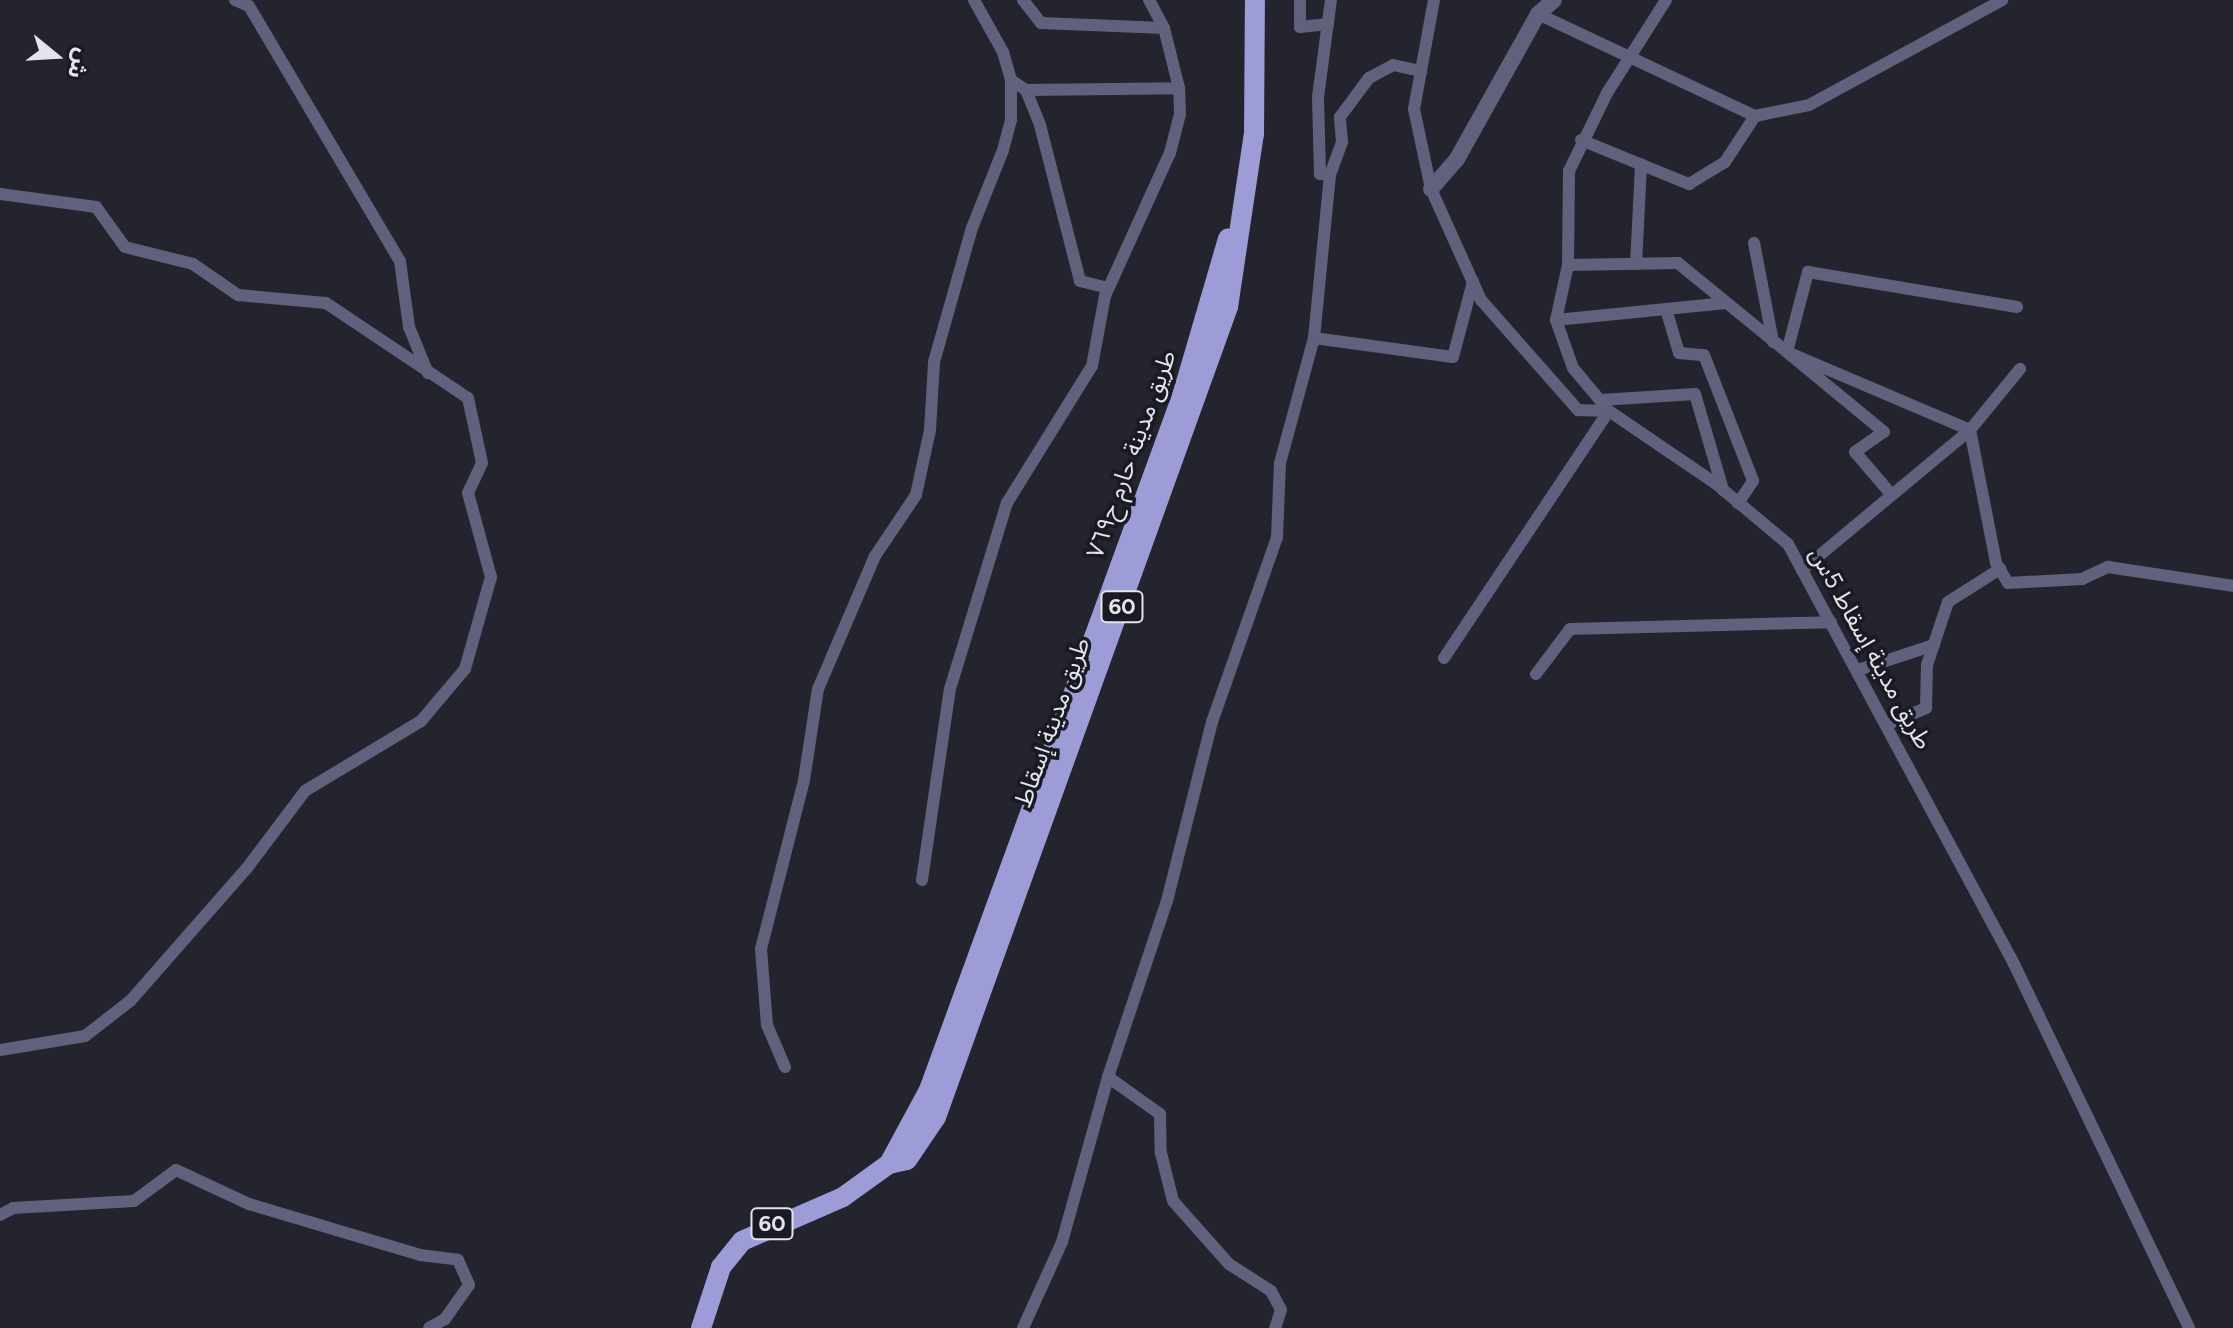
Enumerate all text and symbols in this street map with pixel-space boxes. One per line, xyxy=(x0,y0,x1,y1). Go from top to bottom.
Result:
north arrow xyxy=(16,16,96,96)
text: ش xyxy=(62,45,97,82)
street label: طريق مدينة حارم ح٧٦٩ xyxy=(1080,346,1182,562)
street label: طريق مدينة إسقاط 5س xyxy=(1803,542,1939,754)
road number: 60 xyxy=(1100,589,1144,625)
street label: طريق مدينة إسقاط xyxy=(1008,633,1096,811)
road number: 60 xyxy=(750,1206,794,1242)

